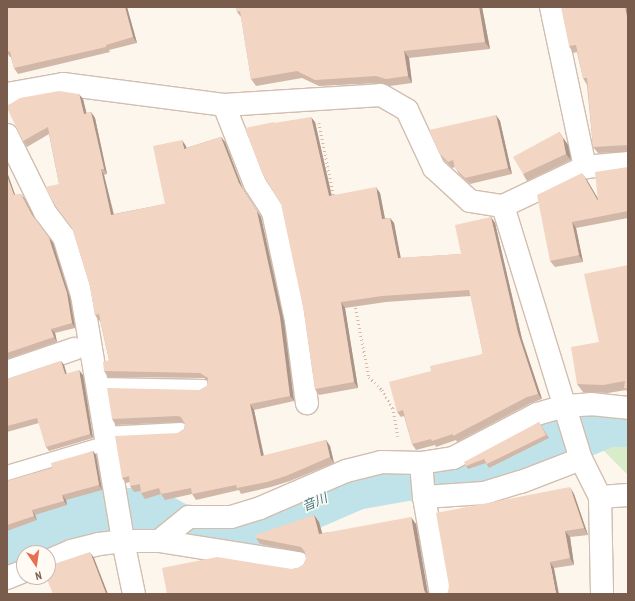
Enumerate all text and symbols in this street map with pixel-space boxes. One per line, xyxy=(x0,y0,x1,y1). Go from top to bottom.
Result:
water label: 音川 xyxy=(300,491,330,515)
north arrow xyxy=(16,545,56,585)
text: N xyxy=(34,568,43,583)

